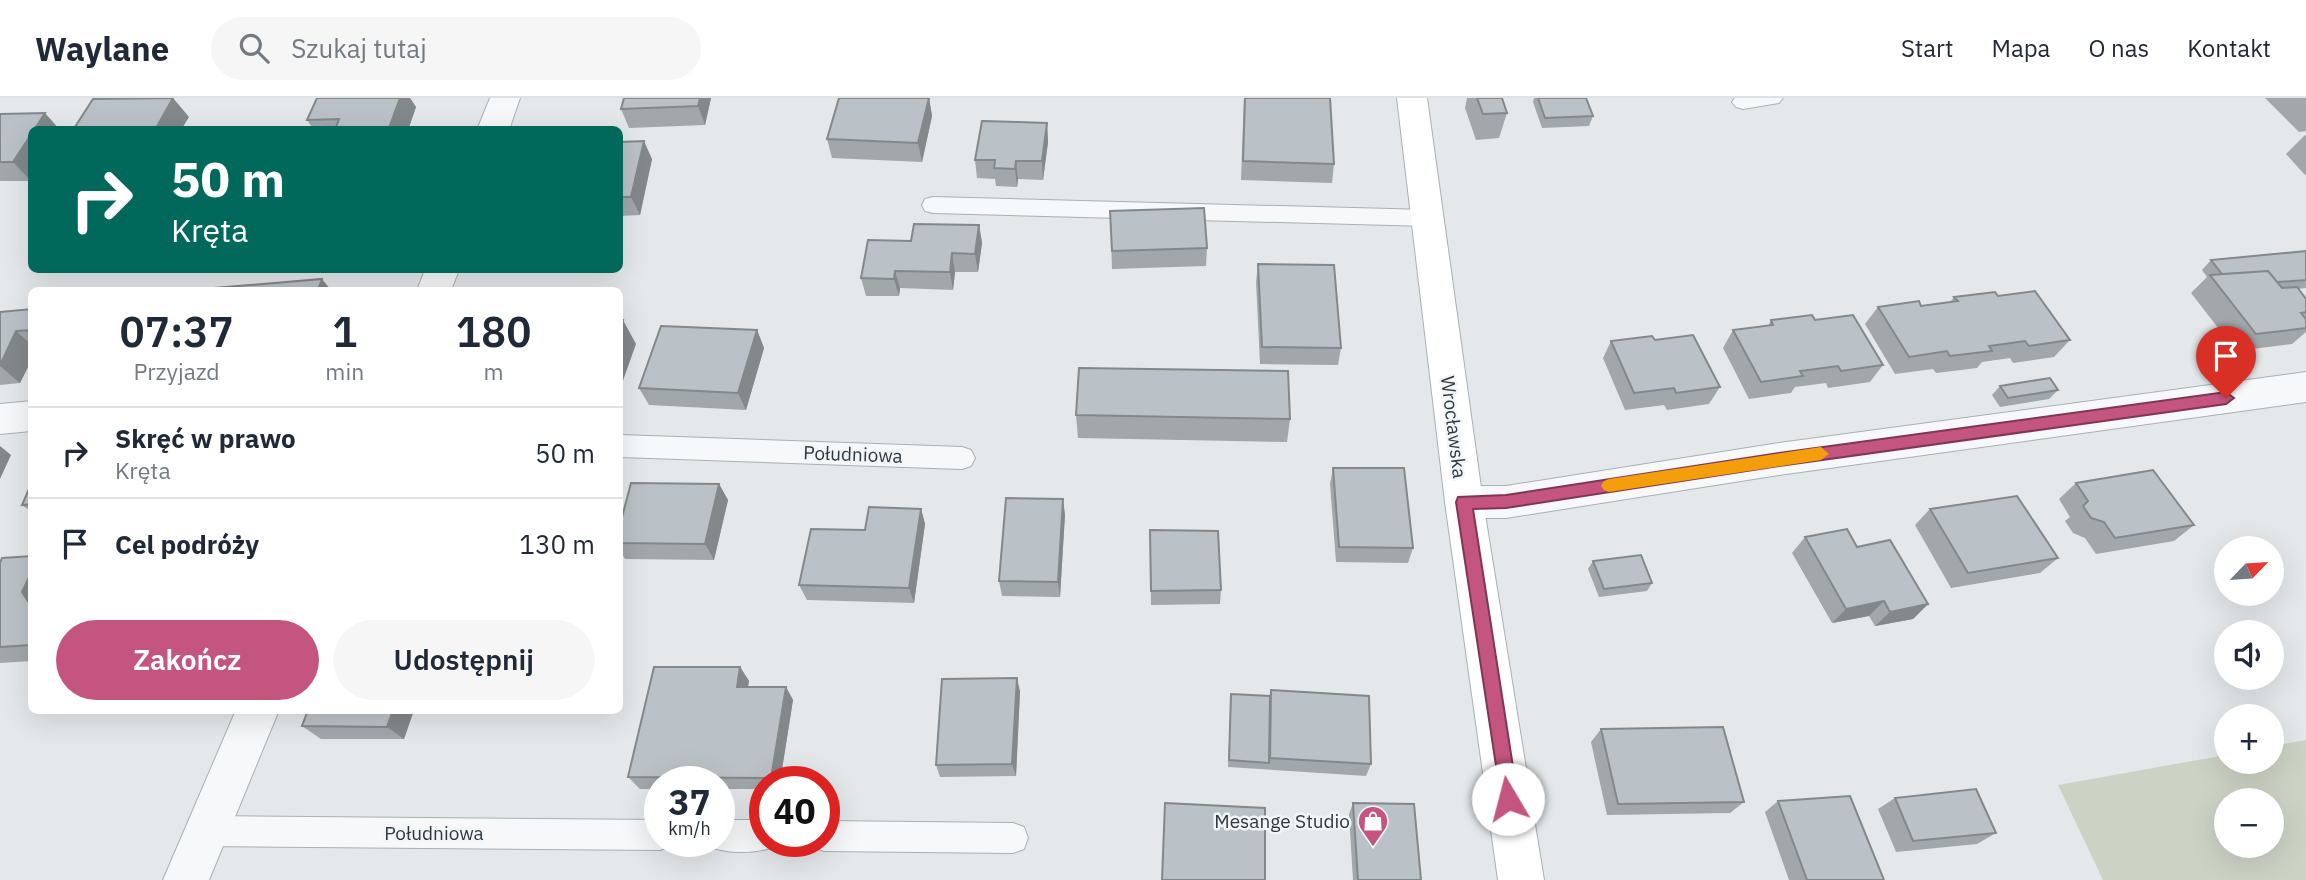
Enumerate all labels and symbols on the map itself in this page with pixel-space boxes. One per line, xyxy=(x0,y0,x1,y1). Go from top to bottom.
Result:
pin xyxy=(2196,326,2256,398)
street label: Wrocławska xyxy=(1436,374,1472,480)
street label: Południowa xyxy=(803,440,903,468)
north arrow xyxy=(2214,536,2284,606)
position arrow xyxy=(1471,762,1545,836)
speed limit sign: 40 xyxy=(749,766,840,857)
shop icon: Mesange Studio xyxy=(1356,804,1390,848)
place label: Mesange Studio xyxy=(1214,809,1350,833)
street label: Południowa xyxy=(384,821,484,845)

